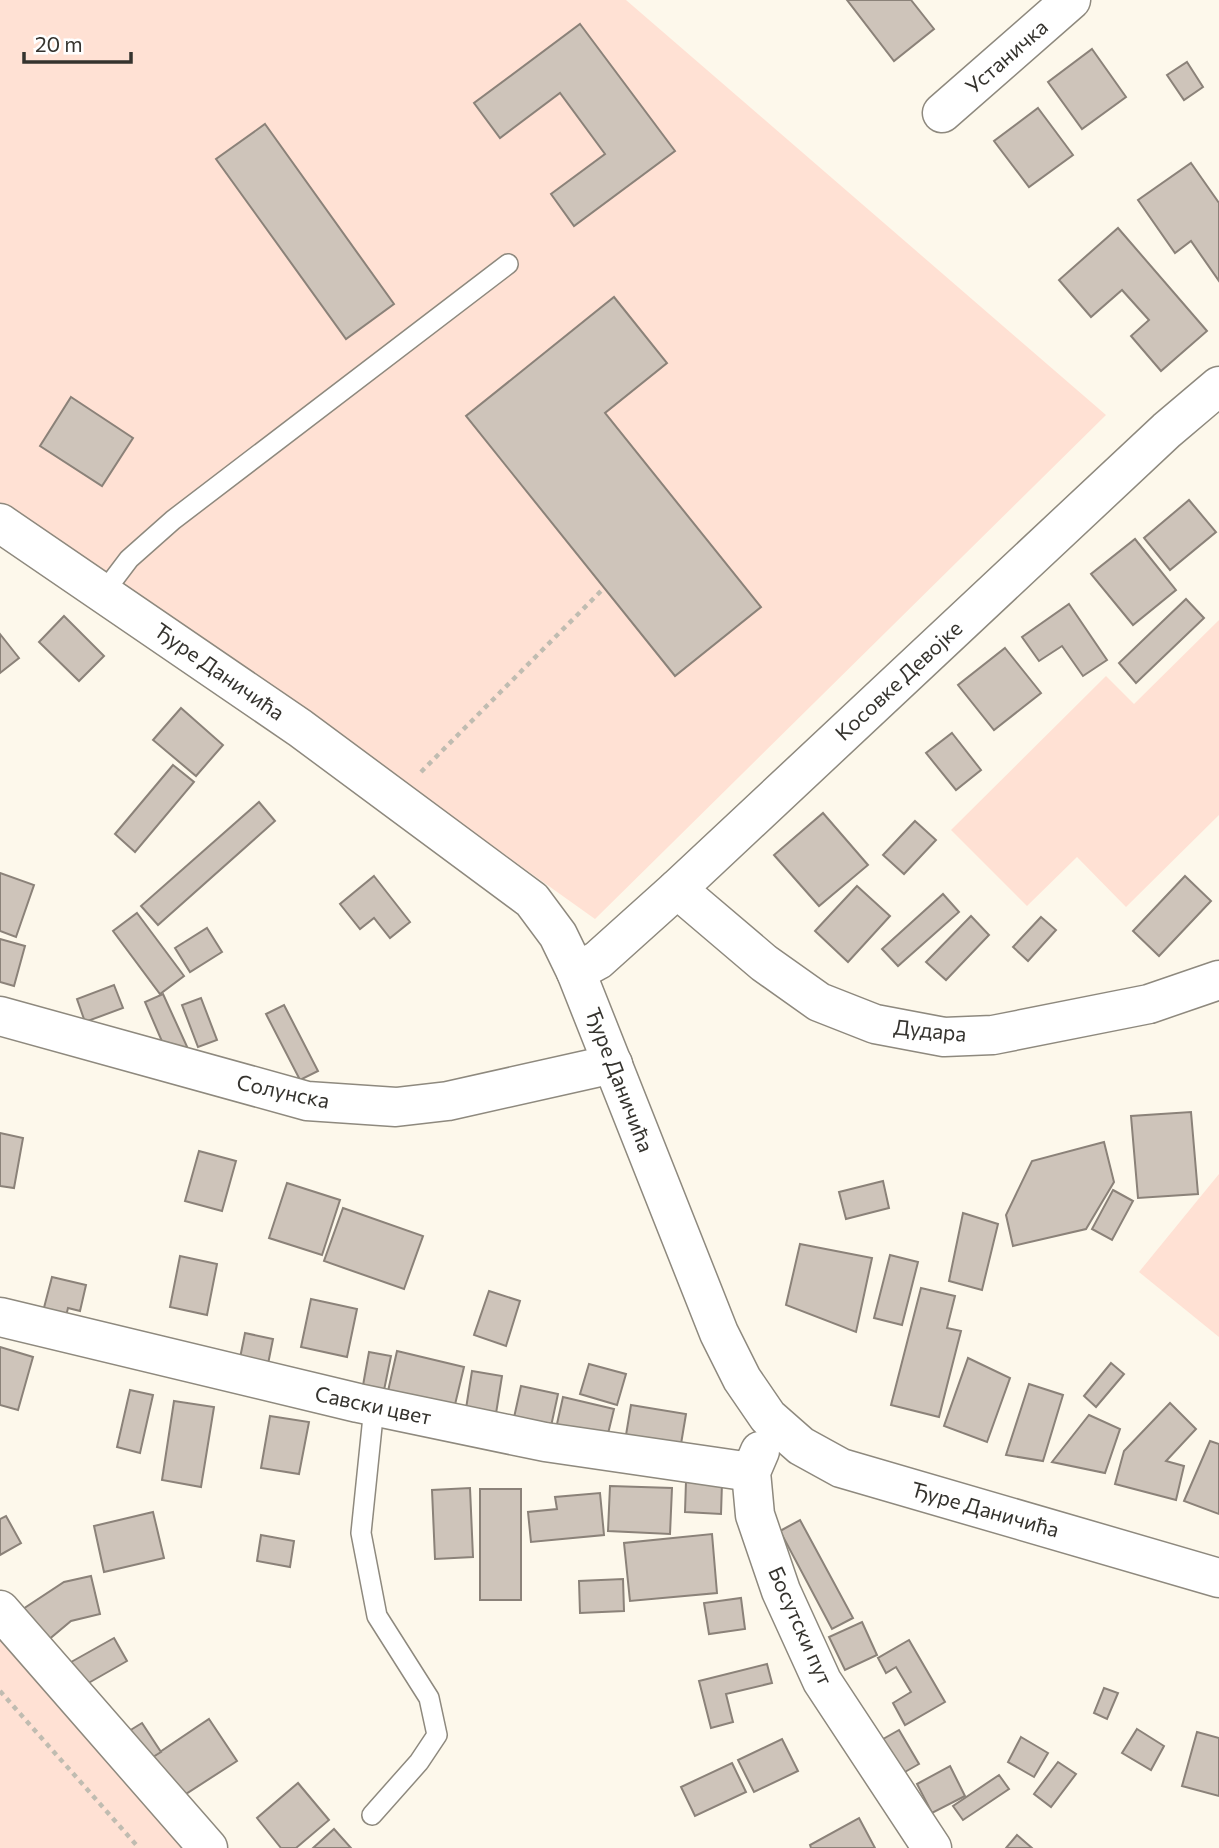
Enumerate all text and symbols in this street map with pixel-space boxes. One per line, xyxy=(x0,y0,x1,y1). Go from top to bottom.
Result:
street label: Устаничка xyxy=(960,13,1052,98)
scale bar xyxy=(24,21,131,65)
text: 20 m xyxy=(35,31,83,56)
street label: Косовке Девојке xyxy=(829,615,967,745)
street label: Ђуре Даничића xyxy=(150,617,290,725)
street label: Ђуре Даничића xyxy=(581,1004,659,1155)
street label: Дудара xyxy=(893,1013,968,1046)
street label: Солунска xyxy=(235,1069,332,1113)
street label: Савски цвет xyxy=(313,1380,434,1429)
street label: Ђуре Даничића xyxy=(909,1475,1062,1542)
street label: Босутски пут xyxy=(764,1562,839,1689)

